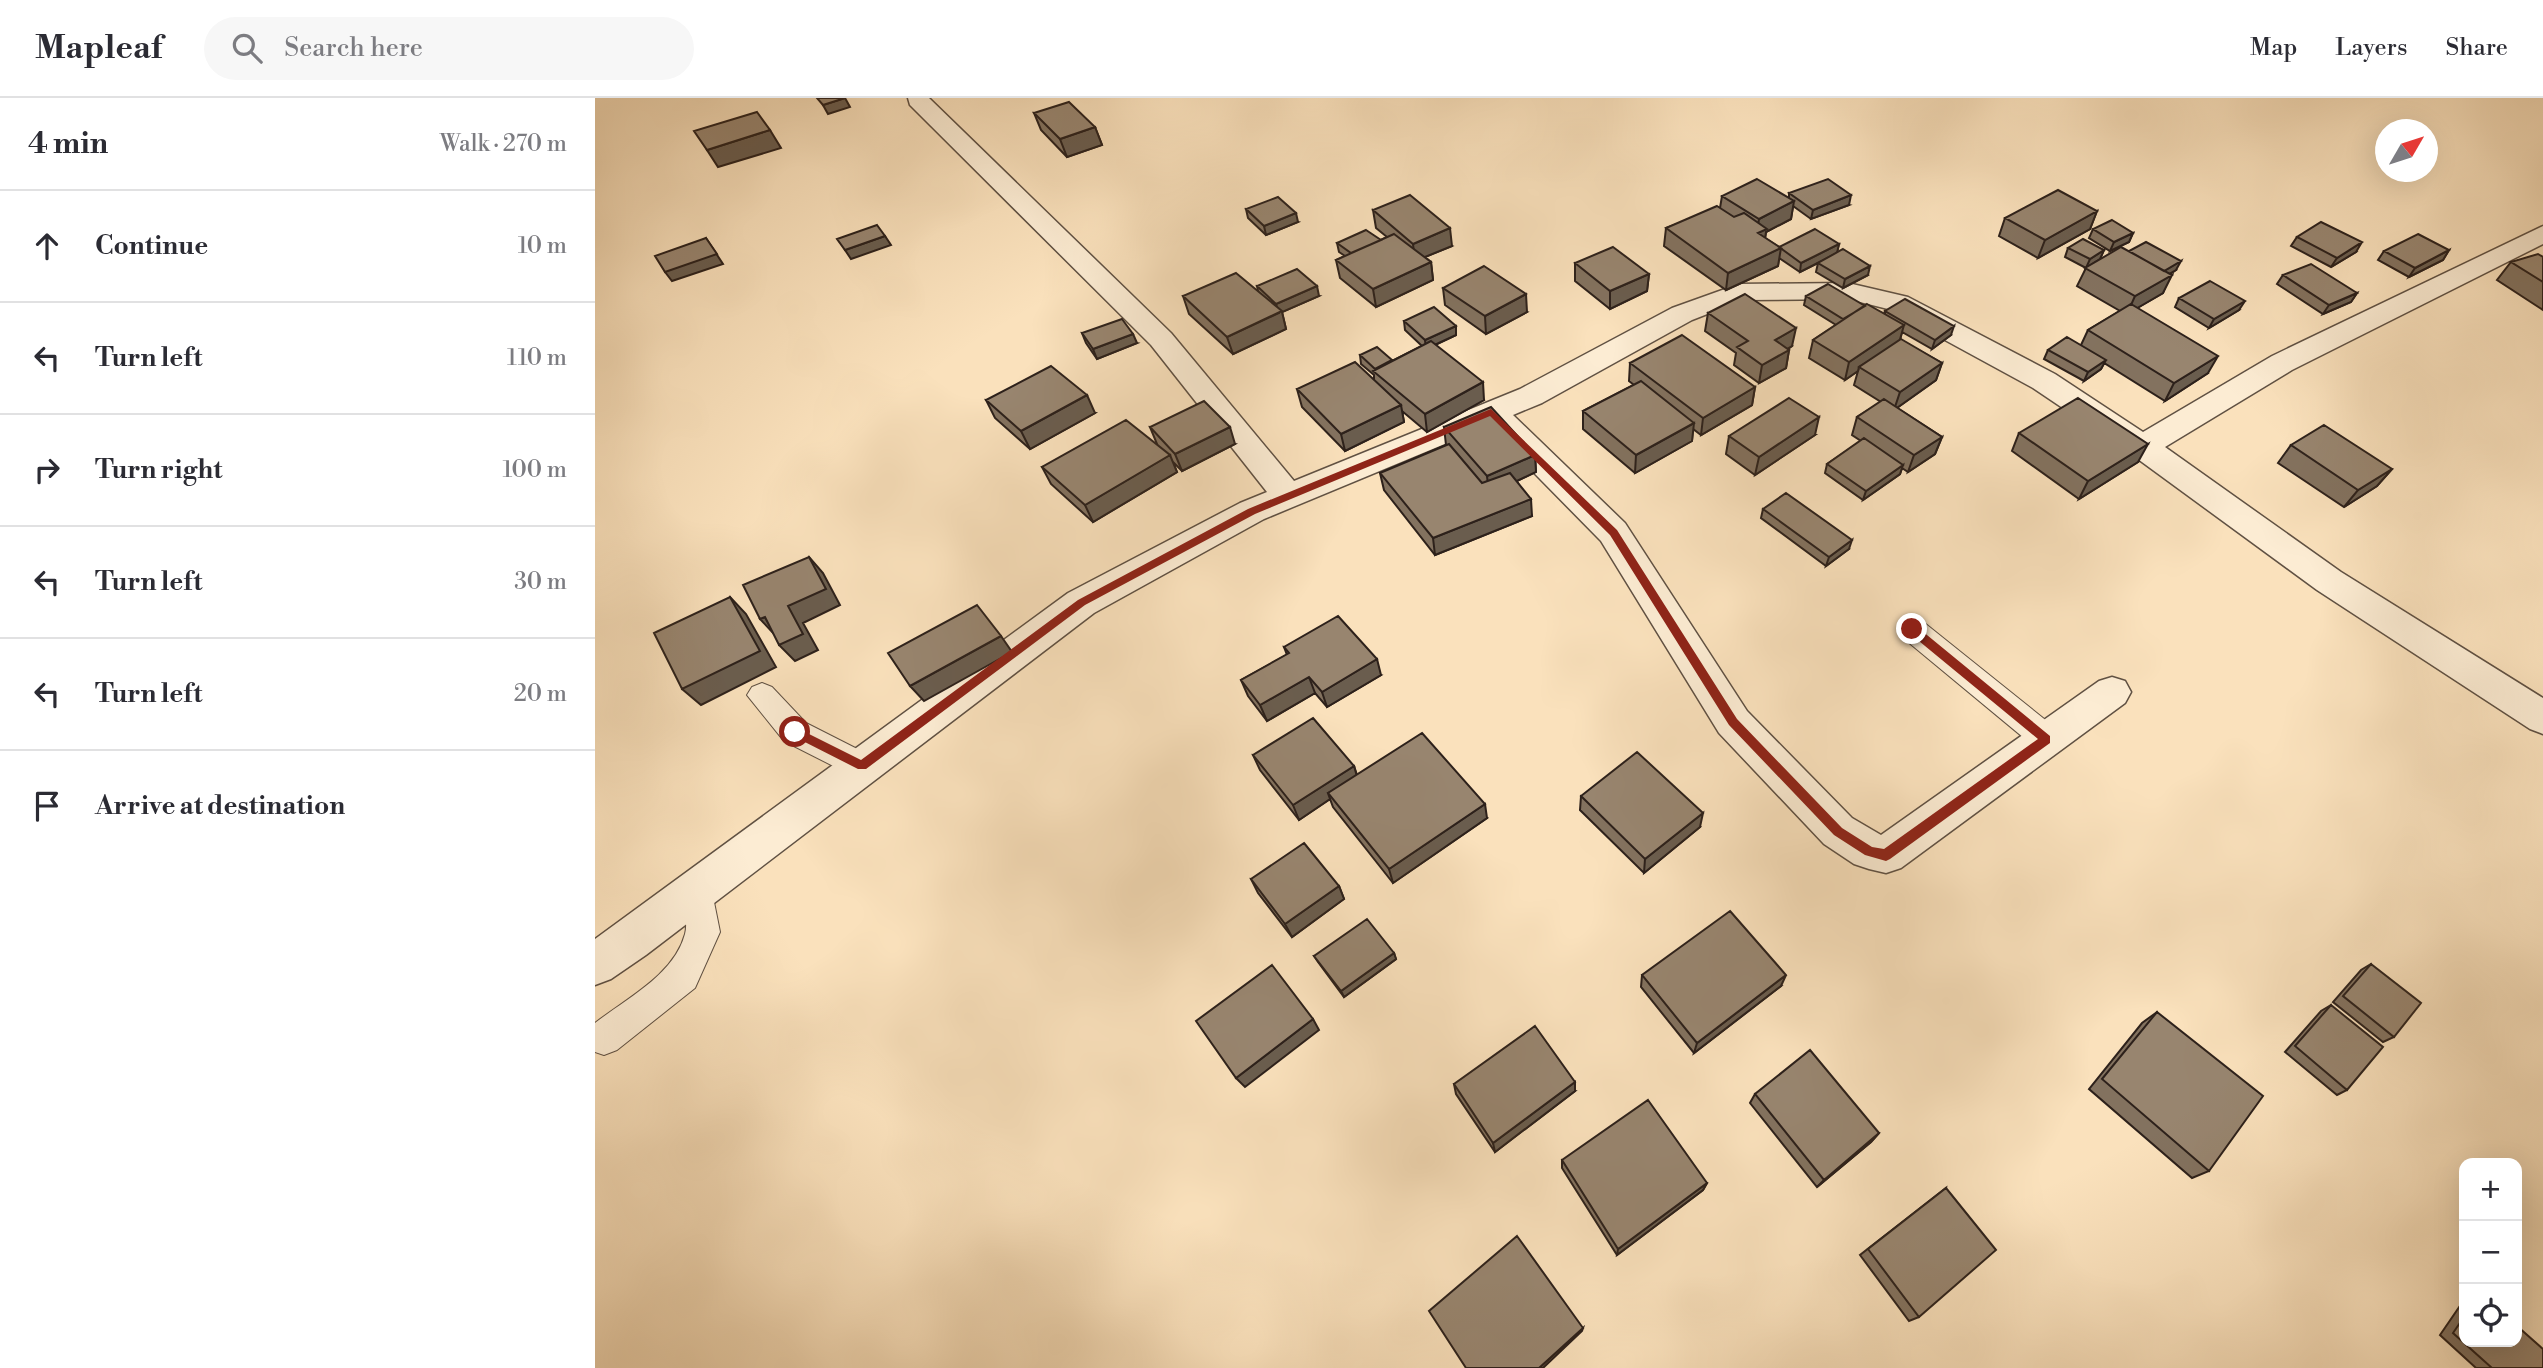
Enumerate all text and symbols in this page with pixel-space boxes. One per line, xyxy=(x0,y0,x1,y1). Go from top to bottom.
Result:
search box xyxy=(204,17,694,80)
text: Mapleaf xyxy=(35,28,162,69)
icon: search xyxy=(228,29,266,67)
text: Search here xyxy=(284,32,423,64)
text: Map xyxy=(2250,33,2297,63)
text: Layers xyxy=(2335,33,2407,63)
text: Share xyxy=(2445,33,2508,63)
north arrow xyxy=(2375,119,2438,182)
text: 4 min xyxy=(28,125,108,163)
text: Walk · 270 m xyxy=(440,130,567,158)
icon: ahead xyxy=(28,227,66,265)
text: Continue xyxy=(95,230,208,262)
text: 10 m xyxy=(518,232,567,260)
icon: left xyxy=(28,339,66,377)
text: Turn left xyxy=(95,342,203,374)
text: 110 m xyxy=(507,344,567,372)
icon: right xyxy=(28,451,66,489)
text: Turn right xyxy=(95,454,223,486)
text: 100 m xyxy=(502,456,567,484)
icon: left xyxy=(28,563,66,601)
text: Turn left xyxy=(95,566,203,598)
text: 30 m xyxy=(514,568,567,596)
route end xyxy=(1896,613,1927,644)
icon: left xyxy=(28,675,66,713)
text: Turn left xyxy=(95,678,203,710)
text: 20 m xyxy=(514,680,567,708)
route start xyxy=(779,716,810,747)
icon: arrive xyxy=(28,787,66,825)
text: Arrive at destination xyxy=(95,790,345,822)
map controls xyxy=(2459,1158,2522,1347)
button: + xyxy=(2459,1158,2522,1221)
button: − xyxy=(2459,1221,2522,1284)
button: locate xyxy=(2459,1284,2522,1347)

